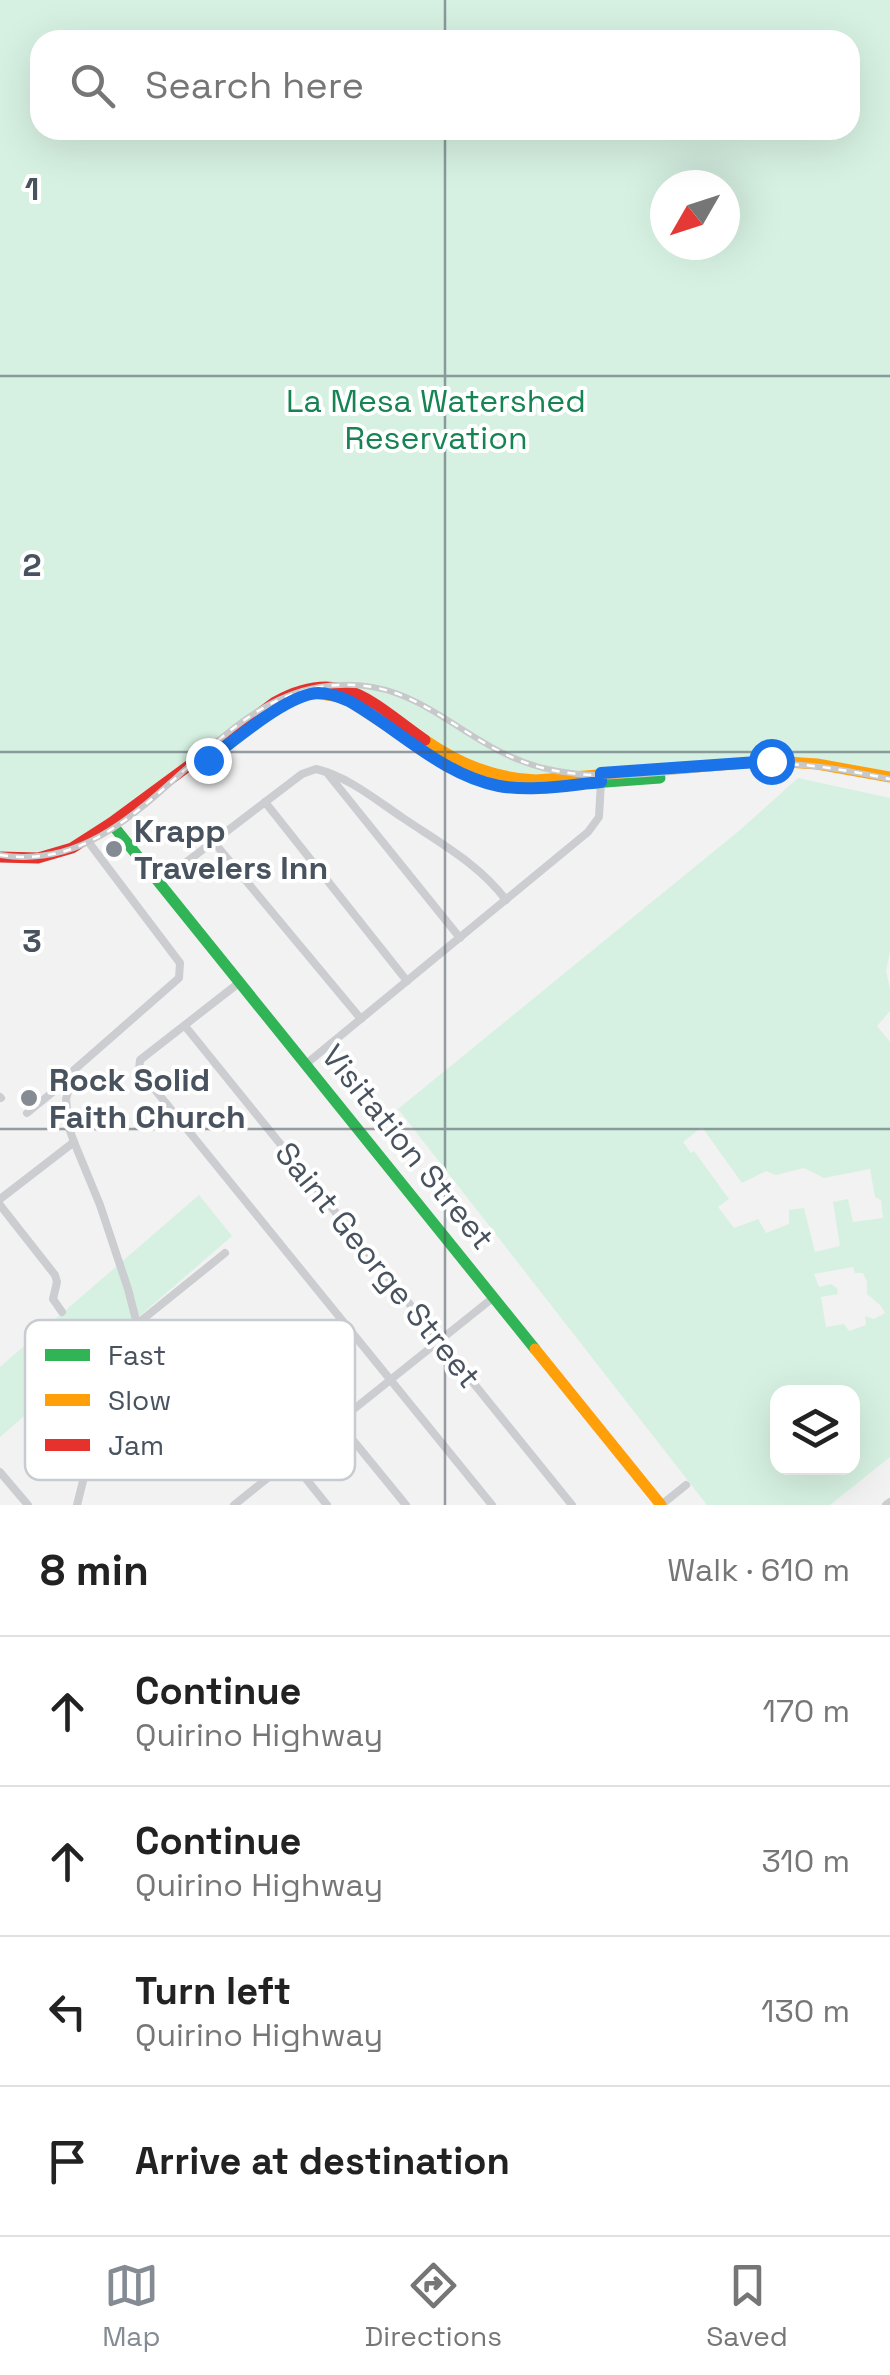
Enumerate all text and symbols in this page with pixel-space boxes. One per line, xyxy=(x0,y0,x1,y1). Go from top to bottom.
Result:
search box xyxy=(30,30,860,140)
icon: search xyxy=(65,58,120,113)
text: Search here xyxy=(145,61,364,109)
text: 1 xyxy=(25,169,39,209)
north arrow xyxy=(650,170,740,260)
park label: La Mesa Watershed Reservation xyxy=(286,381,586,458)
text: 2 xyxy=(22,545,42,585)
route end xyxy=(186,738,232,784)
route start xyxy=(749,739,795,785)
place label: Krapp Travelers Inn xyxy=(134,811,328,888)
marker: Krapp Travelers Inn xyxy=(103,838,125,860)
text: 3 xyxy=(22,921,42,961)
street label: Visitation Street xyxy=(313,1036,503,1258)
place label: Rock Solid Faith Church xyxy=(49,1060,246,1137)
marker: Rock Solid Faith Church xyxy=(18,1087,40,1109)
street label: Saint George Street xyxy=(267,1134,489,1396)
legend xyxy=(25,1320,355,1480)
text: Fast xyxy=(108,1337,166,1373)
text: Slow xyxy=(108,1382,171,1418)
map controls xyxy=(770,1385,860,1475)
button: layers xyxy=(770,1385,860,1475)
text: Jam xyxy=(108,1427,164,1463)
text: 8 min xyxy=(40,1544,149,1597)
text: Walk · 610 m xyxy=(667,1550,850,1590)
text: Continue xyxy=(135,1667,301,1715)
icon: ahead xyxy=(40,1684,95,1739)
text: 170 m xyxy=(763,1691,850,1731)
text: Quirino Highway xyxy=(135,1715,383,1755)
text: Continue xyxy=(135,1817,301,1865)
icon: ahead xyxy=(40,1834,95,1889)
text: 310 m xyxy=(762,1841,850,1881)
text: Quirino Highway xyxy=(135,1865,383,1905)
text: Turn left xyxy=(135,1967,291,2015)
icon: left xyxy=(40,1984,95,2039)
text: 130 m xyxy=(761,1991,850,2031)
text: Quirino Highway xyxy=(135,2015,383,2055)
icon: arrive xyxy=(40,2134,95,2189)
text: Arrive at destination xyxy=(135,2137,510,2185)
tab: Map xyxy=(102,2258,160,2354)
tab: Directions xyxy=(365,2258,502,2354)
tab: Saved xyxy=(706,2258,788,2354)

